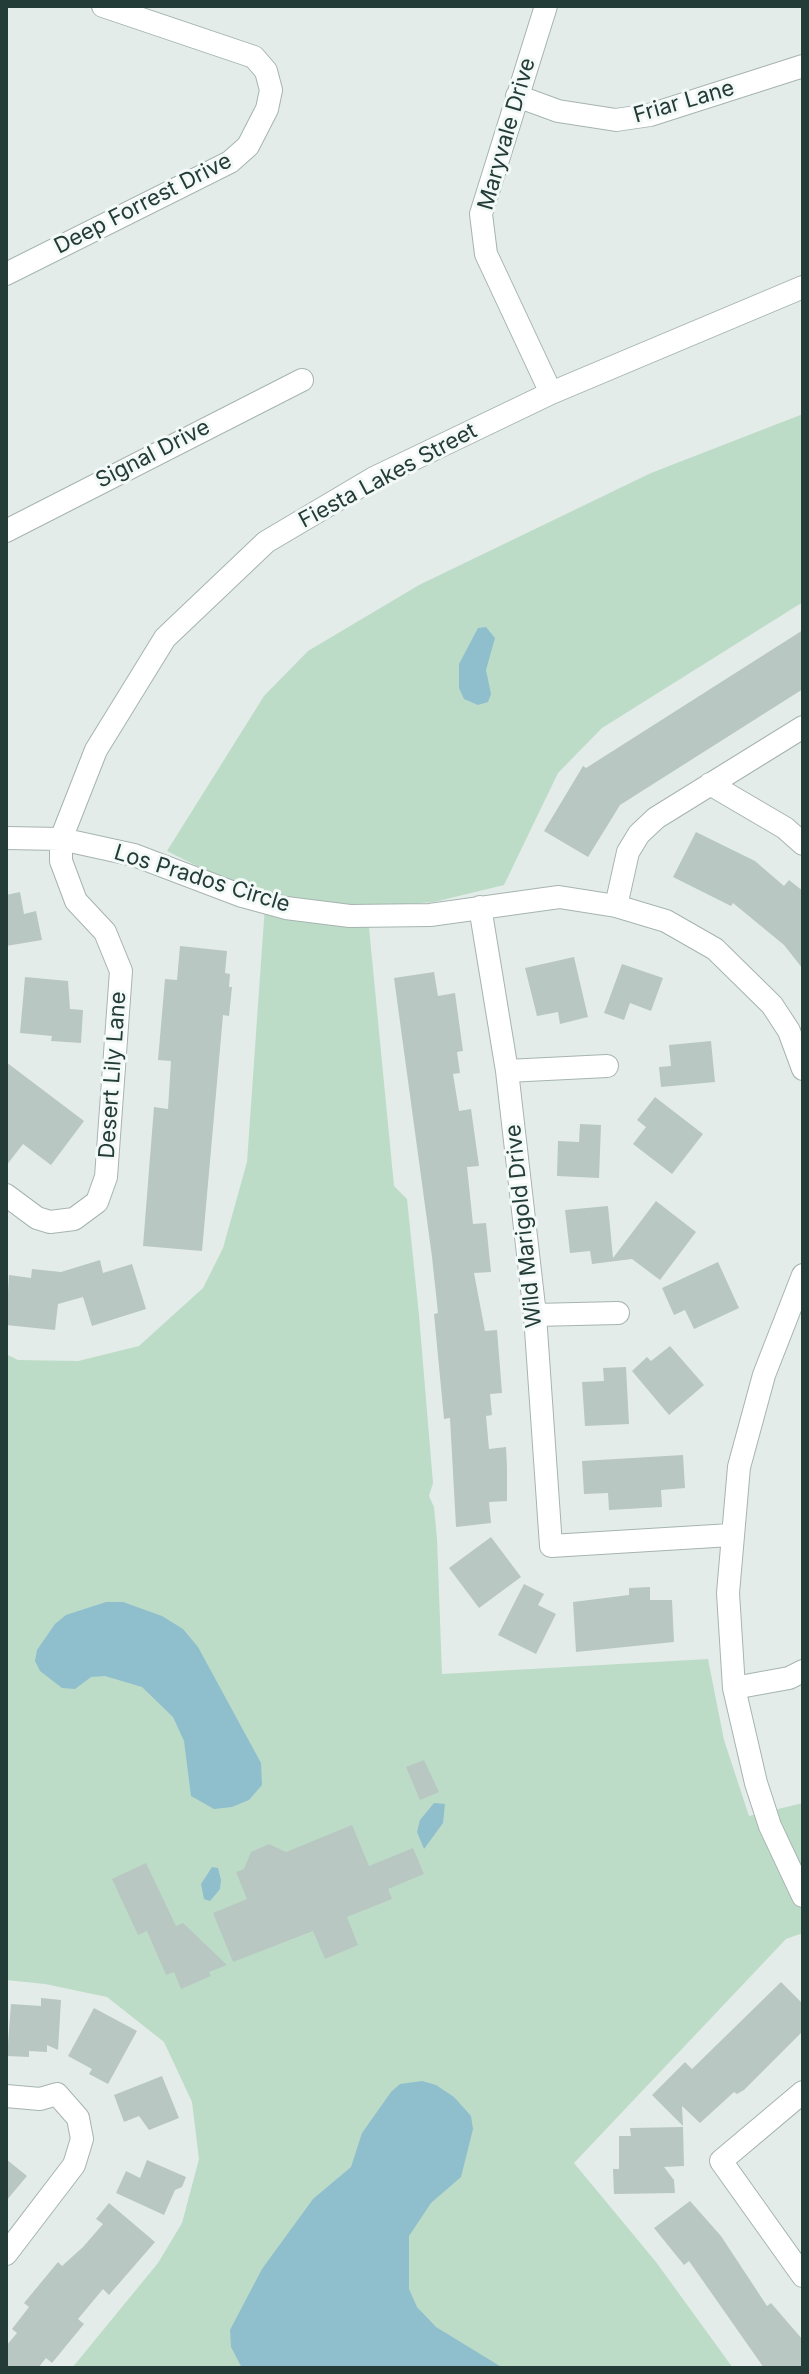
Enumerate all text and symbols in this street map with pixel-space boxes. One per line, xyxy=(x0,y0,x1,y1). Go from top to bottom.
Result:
street label: Maryvale Drive xyxy=(473,55,541,213)
street label: Friar Lane xyxy=(631,75,737,129)
street label: Deep Forrest Drive xyxy=(50,148,236,260)
street label: Signal Drive xyxy=(92,414,214,494)
street label: Fiesta Lakes Street xyxy=(295,418,481,534)
street label: Los Prados Circle xyxy=(111,840,293,918)
street label: Desert Lily Lane xyxy=(94,991,132,1159)
street label: Wild Marigold Drive xyxy=(500,1123,548,1329)

